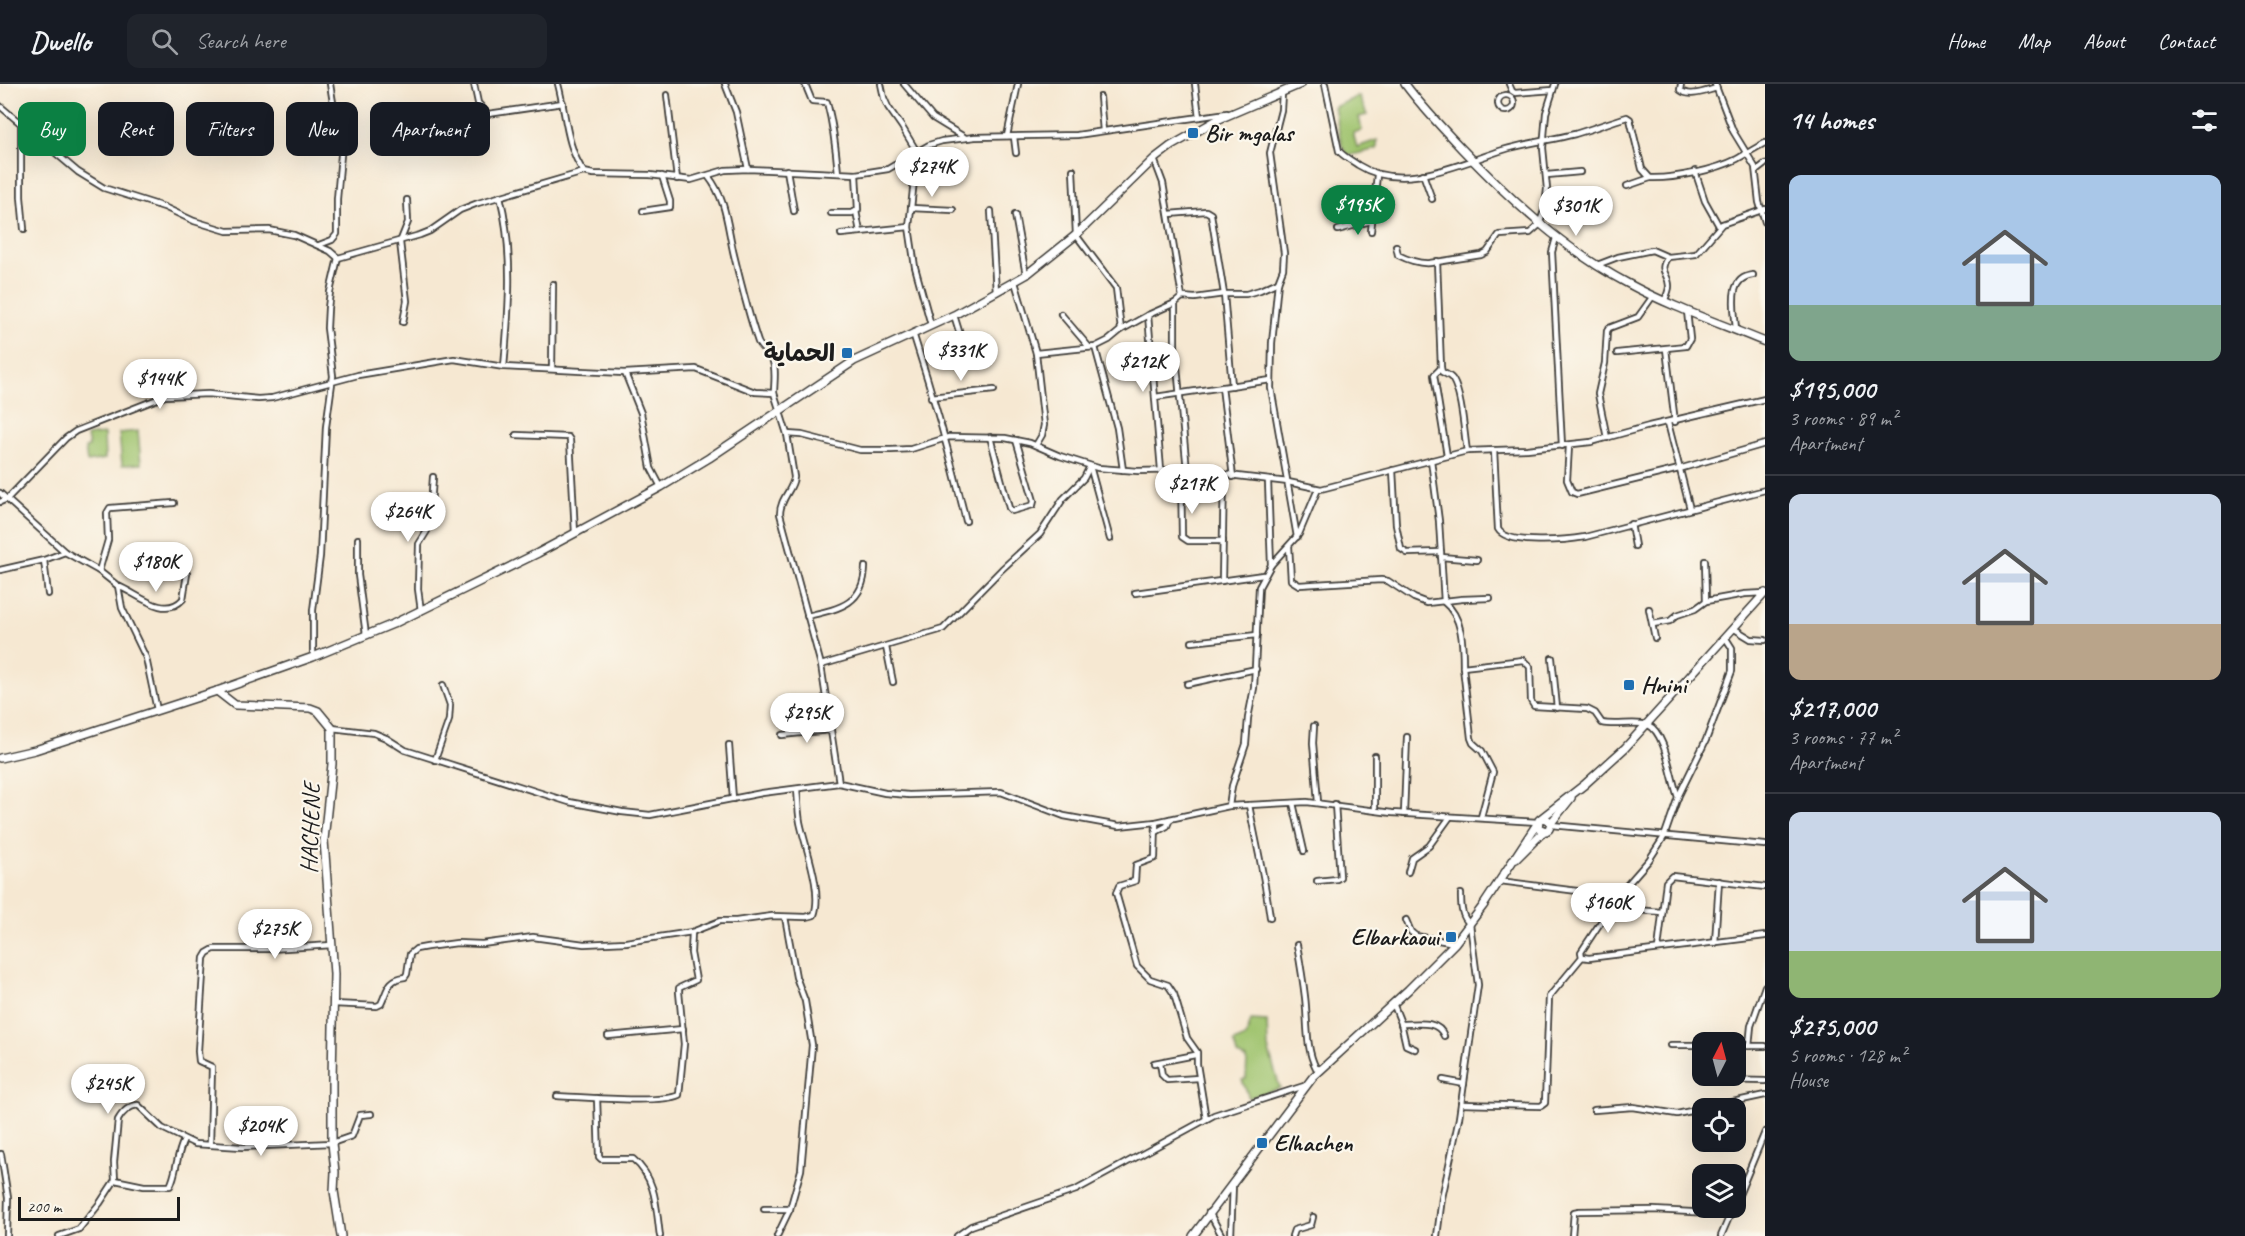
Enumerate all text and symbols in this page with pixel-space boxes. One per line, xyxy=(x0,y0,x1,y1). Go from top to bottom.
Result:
search box xyxy=(127,14,547,68)
text: Dwello xyxy=(30,24,91,59)
icon: search xyxy=(148,25,181,58)
text: Search here xyxy=(196,27,286,55)
text: Home xyxy=(1947,28,1985,54)
text: Map xyxy=(2018,28,2050,54)
text: About xyxy=(2083,28,2125,54)
text: Contact xyxy=(2158,28,2215,54)
chip: Buy xyxy=(18,102,86,156)
chip: Rent xyxy=(98,102,174,156)
chip: Filters xyxy=(186,102,274,156)
chip: New xyxy=(286,102,358,156)
chip: Apartment xyxy=(370,102,490,156)
text: 14 homes xyxy=(1789,104,1874,137)
icon: filters xyxy=(2188,104,2221,137)
place label: Bir mgalas xyxy=(1205,118,1296,148)
marker: Bir mgalas xyxy=(1186,126,1200,140)
pin: $274K xyxy=(890,147,974,198)
text: $274K xyxy=(909,154,955,179)
pin: $195K xyxy=(1316,185,1400,236)
pin: $301K xyxy=(1534,186,1618,237)
text: $195K xyxy=(1335,192,1381,217)
text: $301K xyxy=(1553,193,1599,218)
icon: home xyxy=(1951,214,2059,322)
pin: $331K xyxy=(919,331,1003,382)
place label: الحماية xyxy=(764,338,835,368)
text: $331K xyxy=(938,338,984,363)
pin: $212K xyxy=(1101,342,1185,393)
marker: الحماية xyxy=(840,346,854,360)
text: $212K xyxy=(1120,349,1166,374)
pin: $144K xyxy=(118,359,202,410)
text: $144K xyxy=(137,366,183,391)
text: $195,000 xyxy=(1789,373,1875,406)
text: 3 rooms · 89 m² xyxy=(1789,406,1897,431)
text: Apartment xyxy=(1789,431,1862,456)
pin: $217K xyxy=(1150,464,1234,515)
text: $217K xyxy=(1169,471,1215,496)
pin: $264K xyxy=(366,492,450,543)
text: $264K xyxy=(385,499,431,524)
icon: home xyxy=(1951,533,2059,641)
pin: $180K xyxy=(114,542,198,593)
text: $180K xyxy=(133,549,179,574)
place label: Hnini xyxy=(1641,670,1690,700)
marker: Hnini xyxy=(1622,678,1636,692)
text: $217,000 xyxy=(1789,692,1876,725)
pin: $295K xyxy=(765,693,849,744)
text: $295K xyxy=(784,700,830,725)
text: 3 rooms · 77 m² xyxy=(1789,725,1897,750)
text: Apartment xyxy=(1789,750,1862,775)
street label: HACHENE xyxy=(293,779,327,874)
icon: home xyxy=(1951,851,2059,959)
pin: $160K xyxy=(1566,883,1650,934)
text: $160K xyxy=(1585,890,1631,915)
pin: $275K xyxy=(233,909,317,960)
text: $275K xyxy=(252,916,298,941)
place label: Elbarkaoui xyxy=(1351,922,1442,952)
marker: Elbarkaoui xyxy=(1444,930,1458,944)
text: $275,000 xyxy=(1789,1010,1876,1043)
north arrow xyxy=(1692,1032,1746,1086)
map controls xyxy=(1692,1032,1746,1218)
text: 5 rooms · 128 m² xyxy=(1789,1043,1906,1068)
pin: $245K xyxy=(66,1064,150,1115)
text: House xyxy=(1789,1068,1828,1093)
text: $245K xyxy=(85,1071,131,1096)
button: locate xyxy=(1692,1098,1746,1152)
pin: $204K xyxy=(219,1106,303,1157)
text: $204K xyxy=(238,1113,284,1138)
place label: Elhachen xyxy=(1274,1128,1353,1158)
marker: Elhachen xyxy=(1255,1136,1269,1150)
button: layers xyxy=(1692,1164,1746,1218)
scale bar xyxy=(18,1194,180,1222)
text: 200 m xyxy=(27,1197,61,1217)

